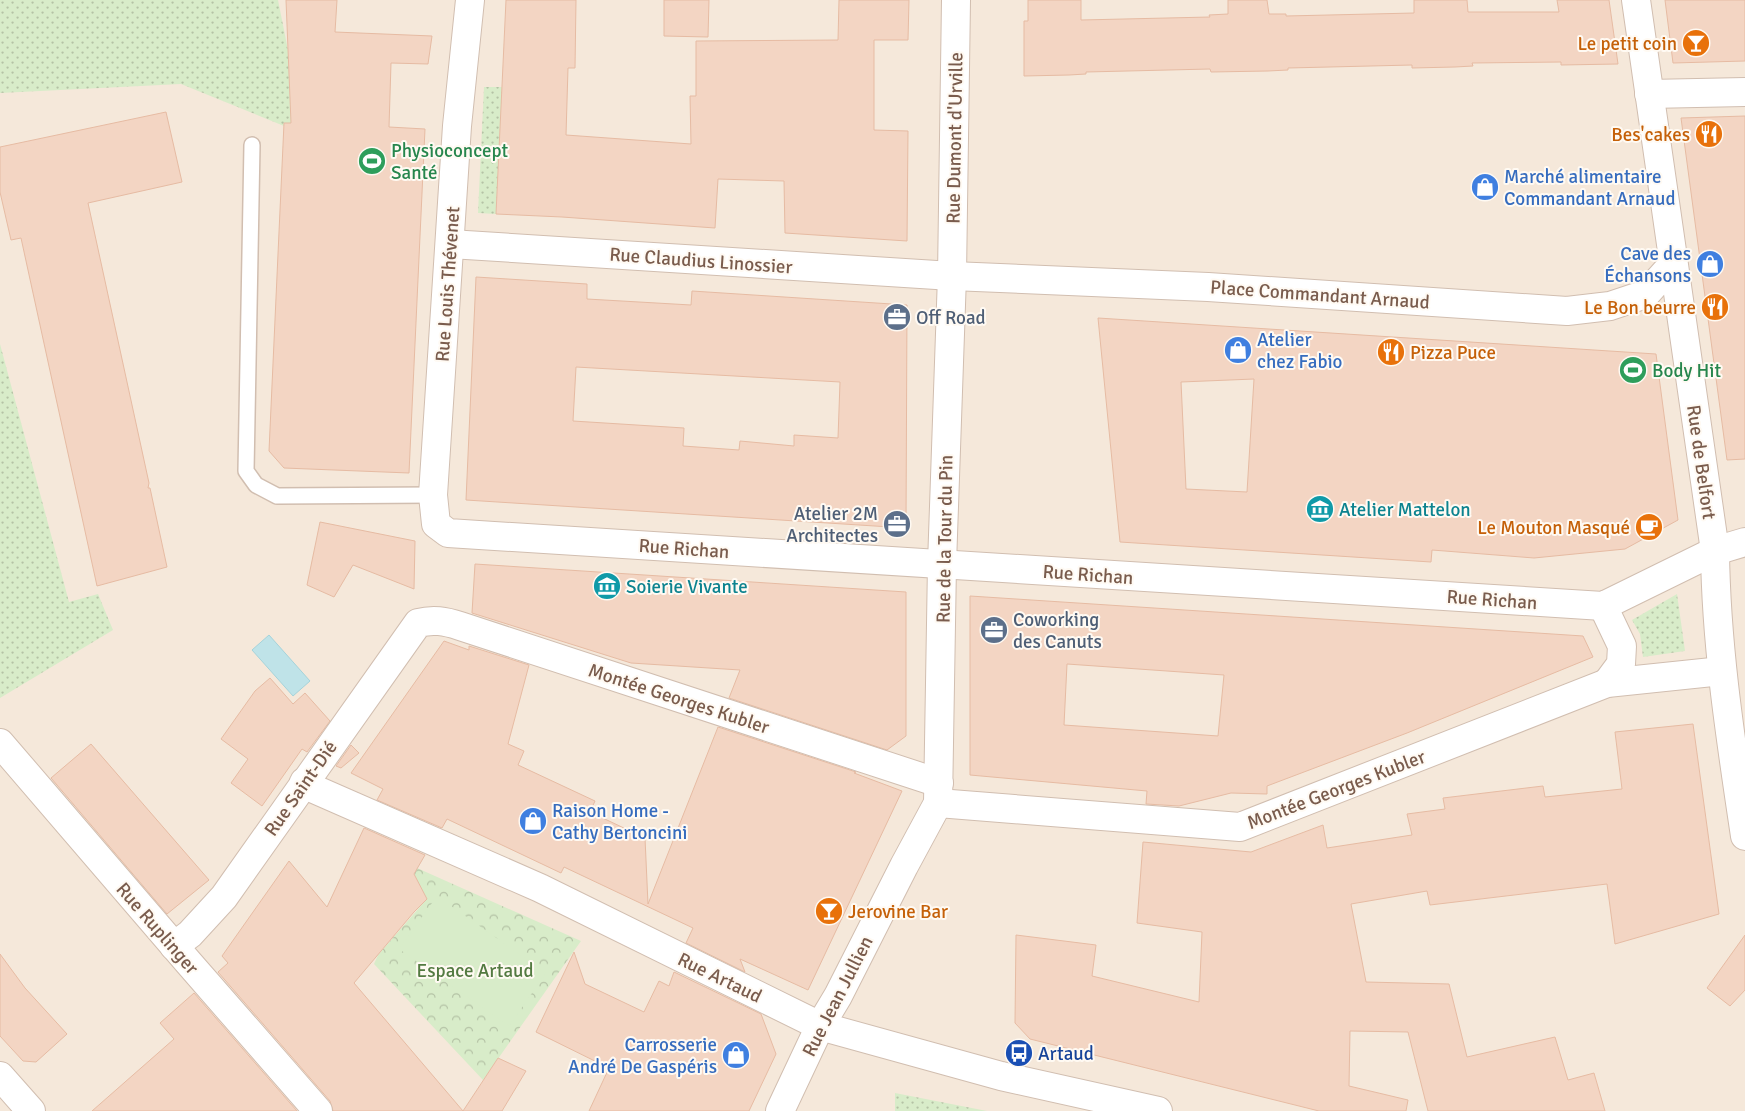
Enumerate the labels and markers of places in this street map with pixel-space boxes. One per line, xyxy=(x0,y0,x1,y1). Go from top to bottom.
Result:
bar icon: Le petit coin xyxy=(1681,28,1711,58)
place label: Le petit coin xyxy=(1577,32,1677,56)
restaurant icon: Bes'cakes xyxy=(1694,119,1724,149)
place label: Bes'cakes xyxy=(1611,123,1690,147)
place label: Physioconcept Santé xyxy=(391,139,509,185)
sports icon: Physioconcept Santé xyxy=(357,146,387,176)
place label: Marché alimentaire Commandant Arnaud xyxy=(1504,165,1675,211)
shop icon: Marché alimentaire Commandant Arnaud xyxy=(1470,172,1500,202)
place label: Cave des Échansons xyxy=(1604,242,1691,288)
shop icon: Cave des Échansons xyxy=(1695,249,1725,279)
restaurant icon: Le Bon beurre xyxy=(1700,292,1730,322)
place label: Le Bon beurre xyxy=(1584,296,1696,320)
office icon: Off Road xyxy=(882,302,912,332)
place label: Off Road xyxy=(916,306,986,330)
place label: Atelier chez Fabio xyxy=(1257,328,1343,374)
shop icon: Atelier chez Fabio xyxy=(1223,335,1253,365)
restaurant icon: Pizza Puce xyxy=(1376,337,1406,367)
place label: Pizza Puce xyxy=(1410,341,1496,365)
sports icon: Body Hit xyxy=(1618,355,1648,385)
place label: Body Hit xyxy=(1652,359,1721,383)
museum icon: Atelier Mattelon xyxy=(1305,494,1335,524)
place label: Atelier Mattelon xyxy=(1339,498,1471,522)
place label: Atelier 2M Architectes xyxy=(786,502,878,548)
office icon: Atelier 2M Architectes xyxy=(882,509,912,539)
cafe icon: Le Mouton Masqué xyxy=(1634,512,1664,542)
place label: Le Mouton Masqué xyxy=(1477,516,1630,540)
museum icon: Soierie Vivante xyxy=(592,571,622,601)
place label: Soierie Vivante xyxy=(626,575,748,599)
place label: Coworking des Canuts xyxy=(1013,608,1102,654)
office icon: Coworking des Canuts xyxy=(979,615,1009,645)
place label: Raison Home - Cathy Bertoncini xyxy=(552,799,687,845)
shop icon: Raison Home - Cathy Bertoncini xyxy=(518,806,548,836)
bar icon: Jerovine Bar xyxy=(814,896,844,926)
place label: Jerovine Bar xyxy=(848,900,948,924)
place label: Carrosserie André De Gaspéris xyxy=(568,1033,717,1079)
bus stop icon: Artaud xyxy=(1004,1038,1034,1068)
shop icon: Carrosserie André De Gaspéris xyxy=(721,1040,751,1070)
place label: Artaud xyxy=(1038,1042,1094,1066)

